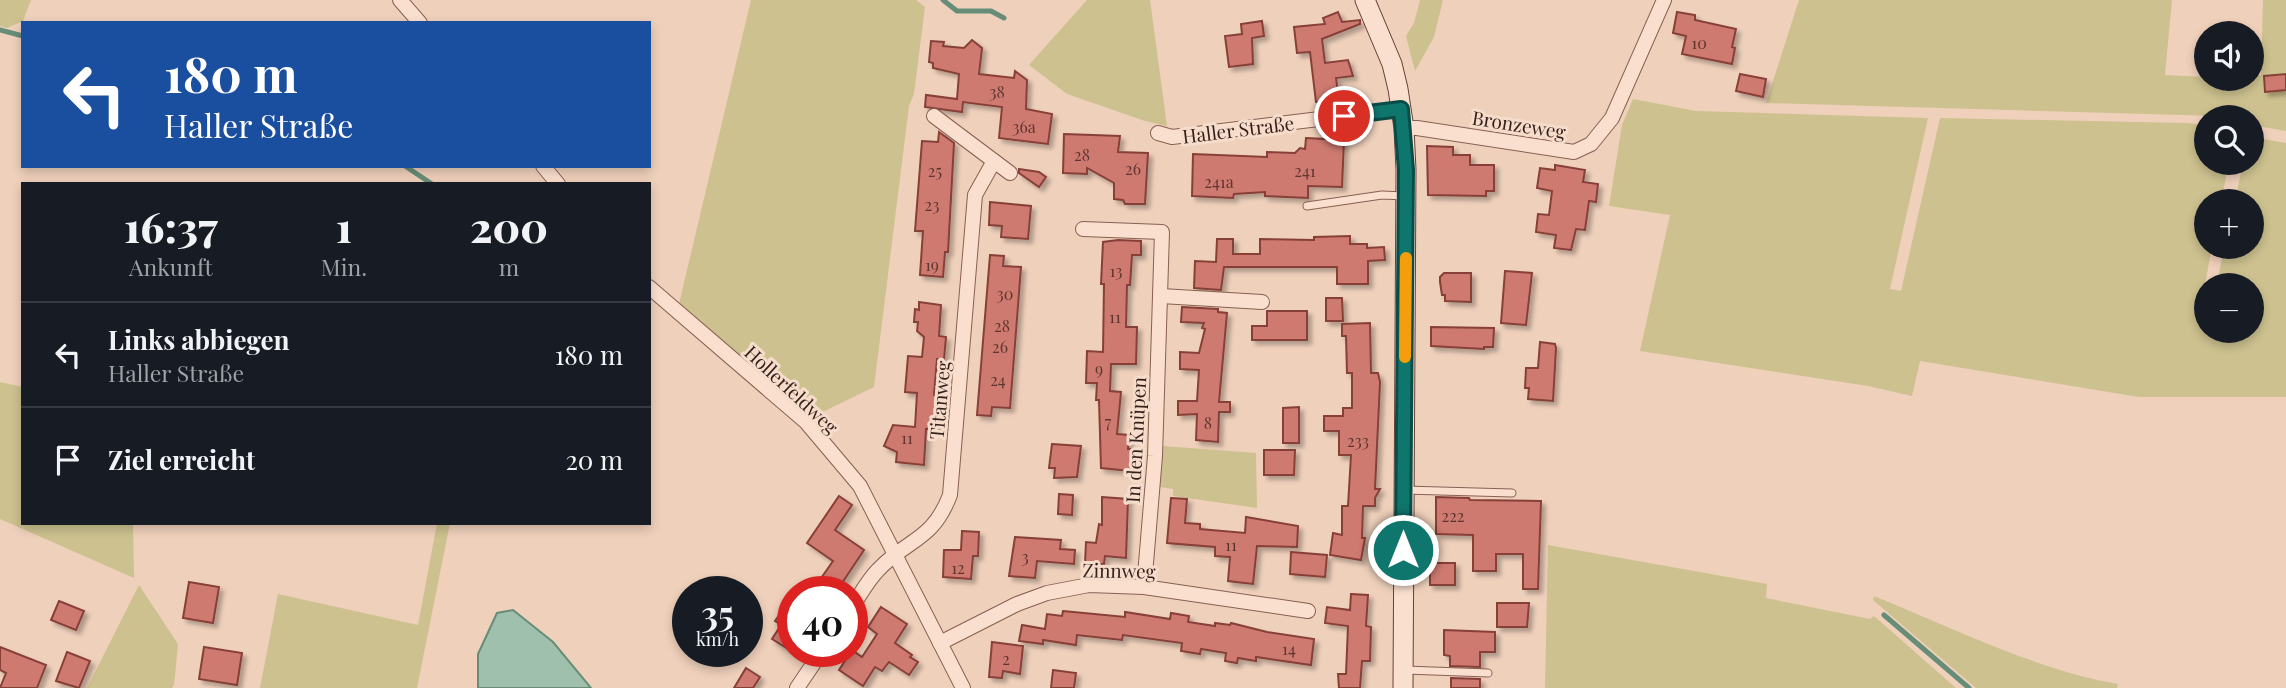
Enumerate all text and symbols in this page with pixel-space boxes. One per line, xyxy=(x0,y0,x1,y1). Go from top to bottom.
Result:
map controls xyxy=(2194,21,2264,343)
button: sound xyxy=(2194,21,2264,91)
house number: 10 xyxy=(1691,32,1707,53)
text: 180 m xyxy=(164,40,298,105)
icon: left xyxy=(49,49,140,140)
house number: 38 xyxy=(989,81,1005,102)
pin xyxy=(1314,86,1374,146)
icon: arrive xyxy=(1325,97,1363,135)
text: Haller Straße xyxy=(164,103,353,146)
street label: Bronzeweg xyxy=(1470,104,1568,144)
button: search xyxy=(2194,105,2264,175)
street label: Haller Straße xyxy=(1181,109,1295,149)
house number: 36a xyxy=(1012,116,1036,137)
house number: 28 xyxy=(1074,144,1090,165)
house number: 26 xyxy=(1125,158,1141,179)
house number: 25 xyxy=(928,160,942,181)
house number: 241 xyxy=(1294,160,1316,181)
house number: 241a xyxy=(1204,171,1234,192)
button: + xyxy=(2194,189,2264,259)
house number: 23 xyxy=(925,194,939,215)
text: 16:37 xyxy=(124,198,218,254)
text: 1 xyxy=(336,198,352,254)
text: 200 xyxy=(470,198,548,254)
text: Ankunft xyxy=(129,251,213,282)
text: Min. xyxy=(321,251,367,282)
text: m xyxy=(499,251,519,282)
house number: 19 xyxy=(925,254,939,275)
house number: 13 xyxy=(1110,260,1122,281)
button: − xyxy=(2194,273,2264,343)
house number: 30 xyxy=(997,283,1013,304)
house number: 11 xyxy=(1109,306,1121,327)
house number: 28 xyxy=(994,315,1010,336)
text: Links abbiegen xyxy=(108,322,289,357)
icon: left xyxy=(49,336,87,374)
house number: 26 xyxy=(992,336,1008,357)
text: 180 m xyxy=(555,337,623,372)
street label: Hollerfeldweg xyxy=(740,339,844,439)
text: Haller Straße xyxy=(108,357,244,388)
house number: 9 xyxy=(1095,358,1103,379)
street label: Titanweg xyxy=(923,360,955,440)
house number: 24 xyxy=(990,369,1006,390)
street label: In den Knüpen xyxy=(1119,376,1151,504)
house number: 7 xyxy=(1105,411,1112,432)
house number: 8 xyxy=(1204,412,1212,433)
house number: 11 xyxy=(901,427,913,448)
house number: 233 xyxy=(1347,430,1369,451)
icon: arrive xyxy=(49,441,87,479)
text: Ziel erreicht xyxy=(108,442,255,477)
text: 20 m xyxy=(565,442,623,477)
house number: 222 xyxy=(1442,505,1465,526)
position arrow xyxy=(1366,513,1440,587)
house number: 11 xyxy=(1225,534,1237,555)
house number: 3 xyxy=(1021,546,1029,567)
street label: Zinnweg xyxy=(1082,556,1156,584)
house number: 12 xyxy=(951,557,965,578)
speed limit sign: 40 xyxy=(777,576,868,667)
text: 35 xyxy=(701,589,734,636)
text: km/h xyxy=(696,627,739,651)
house number: 14 xyxy=(1282,638,1296,659)
house number: 2 xyxy=(1002,648,1010,669)

